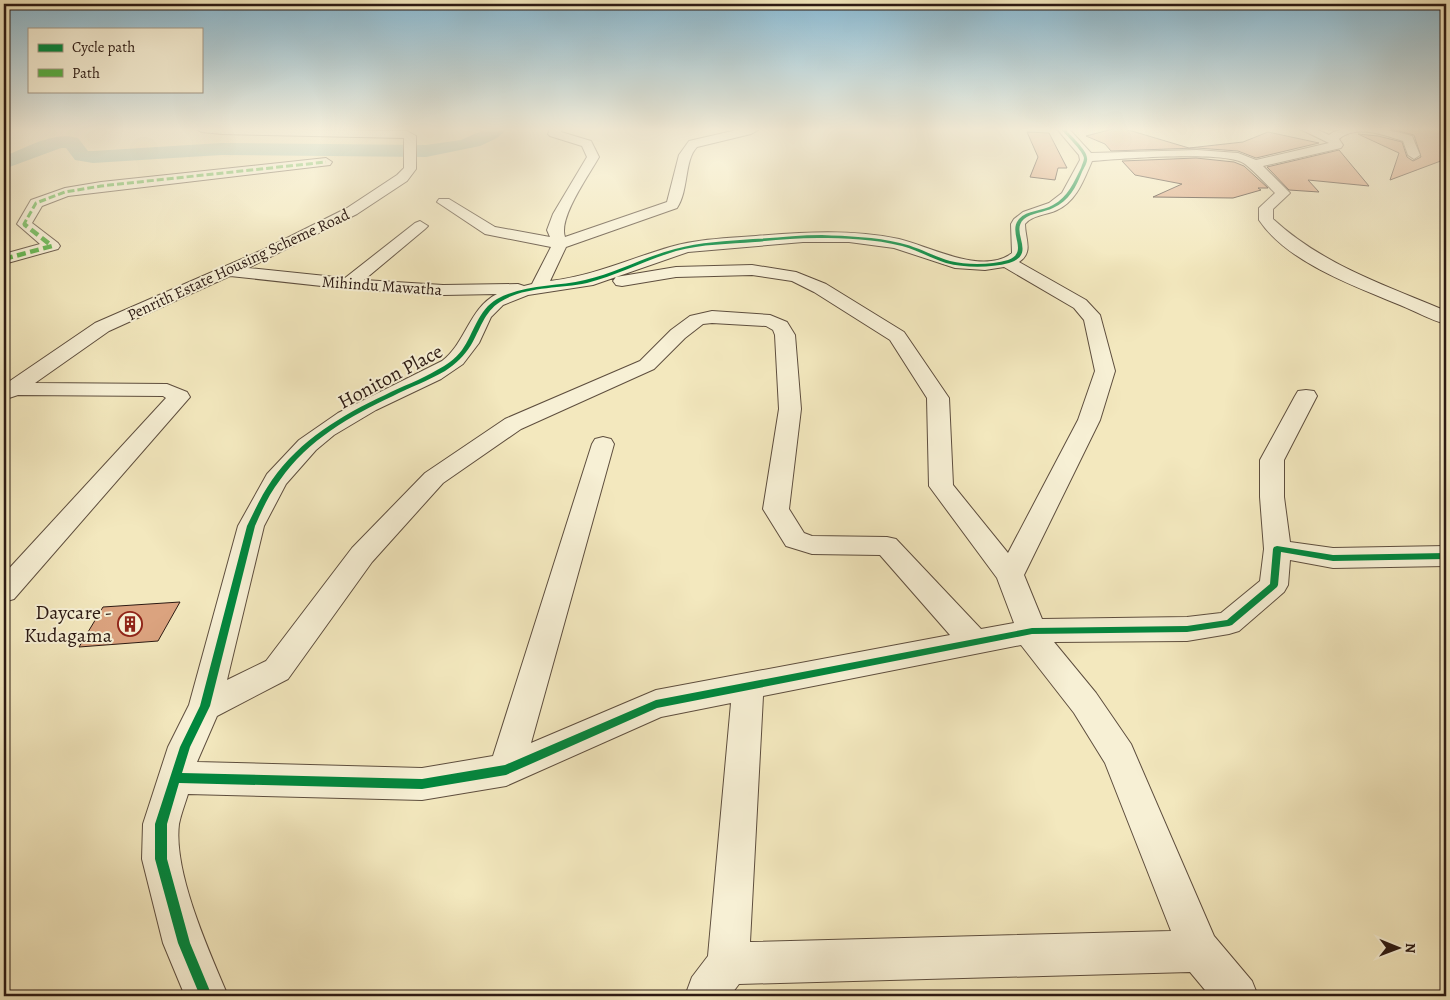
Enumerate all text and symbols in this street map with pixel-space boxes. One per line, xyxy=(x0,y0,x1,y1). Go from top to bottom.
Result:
legend xyxy=(28,28,202,92)
text: Cycle path xyxy=(72,37,135,57)
text: Path xyxy=(72,63,100,83)
street label: Penrith Estate Housing Scheme Road xyxy=(124,203,353,326)
street label: Mihindu Mawatha xyxy=(321,271,443,301)
street label: Honiton Place xyxy=(333,337,447,415)
place label: Daycare - Kudagama xyxy=(24,599,113,649)
building icon: Daycare - Kudagama xyxy=(117,611,143,637)
north arrow xyxy=(1372,922,1422,972)
text: N xyxy=(1401,943,1420,953)

